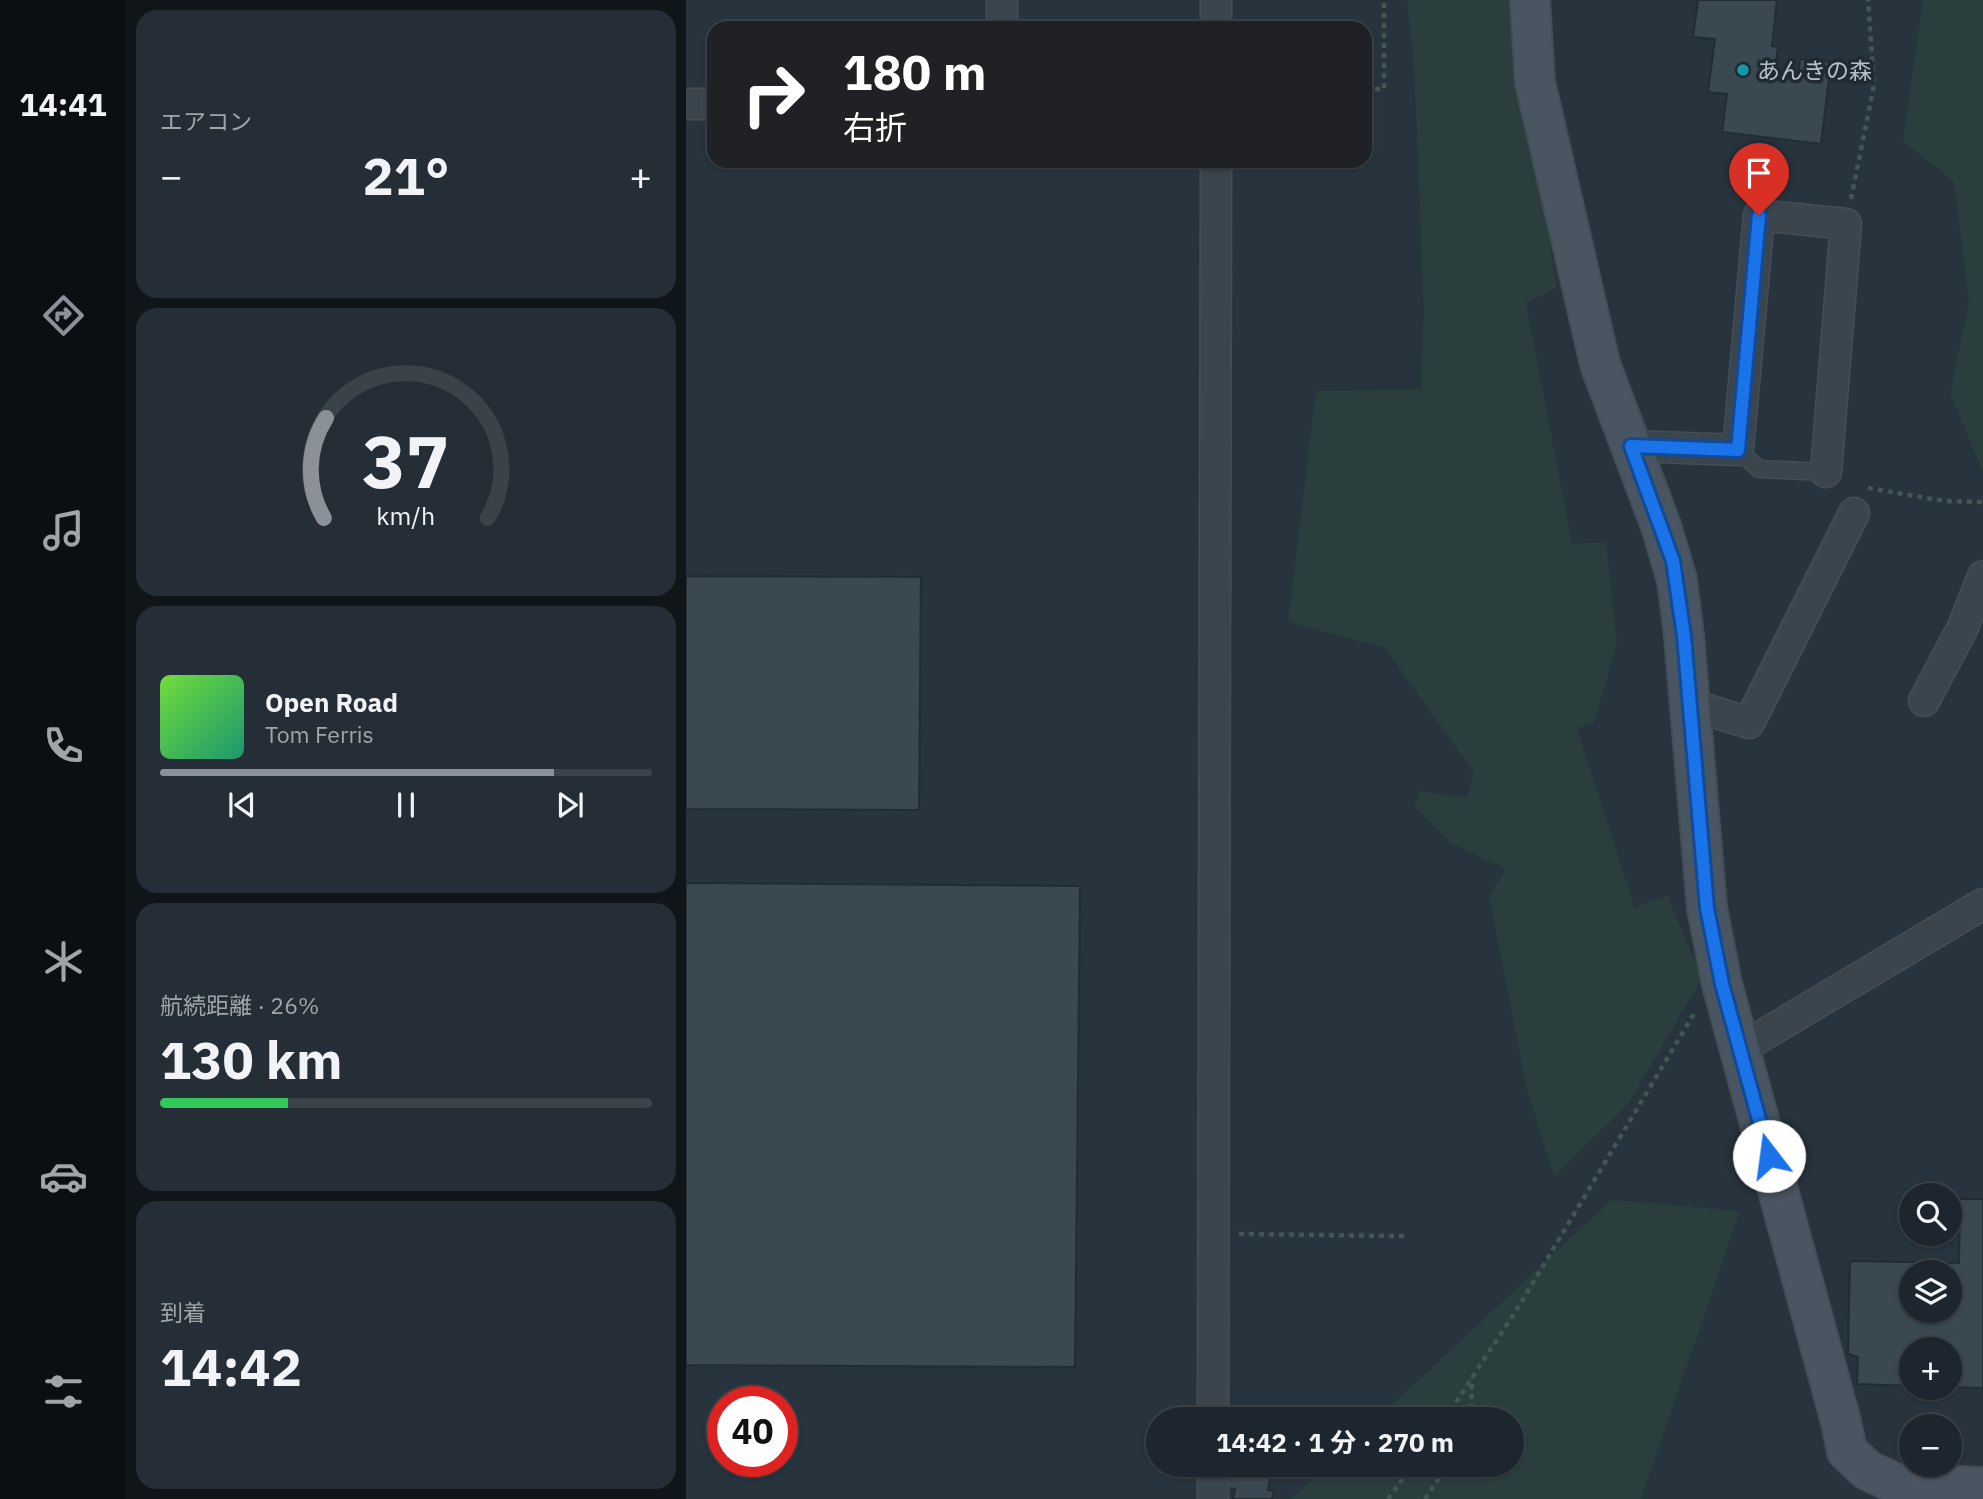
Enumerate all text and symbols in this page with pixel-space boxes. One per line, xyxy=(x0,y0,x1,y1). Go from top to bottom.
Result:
text: 180 m xyxy=(843,40,987,103)
icon: right xyxy=(728,49,819,140)
place label: あんきの森 xyxy=(1757,55,1872,85)
marker: あんきの森 xyxy=(1735,62,1751,78)
text: 14:41 xyxy=(19,83,107,125)
text: エアコン xyxy=(160,106,252,136)
text: 右折 xyxy=(843,106,907,148)
text: 21° xyxy=(363,142,449,209)
pin xyxy=(1729,143,1789,215)
text: − xyxy=(160,151,183,200)
text: + xyxy=(629,151,652,200)
icon: arrive xyxy=(1740,154,1778,192)
icon: directions xyxy=(39,291,88,340)
text: 37 xyxy=(362,413,450,508)
text: km/h xyxy=(377,498,435,531)
icon: music xyxy=(39,506,88,555)
text: Open Road xyxy=(265,685,398,719)
text: Tom Ferris xyxy=(265,719,374,749)
icon: phone xyxy=(39,721,88,770)
icon: previous xyxy=(223,786,261,824)
icon: pause xyxy=(387,786,425,824)
icon: next xyxy=(551,786,589,824)
icon: climate xyxy=(39,937,88,986)
text: 航続距離 · 26% xyxy=(160,990,319,1020)
text: 130 km xyxy=(160,1026,342,1093)
position arrow xyxy=(1732,1119,1806,1193)
icon: car xyxy=(39,1152,88,1201)
map controls xyxy=(1899,1183,1962,1477)
button: search xyxy=(1899,1183,1962,1246)
button: layers xyxy=(1899,1260,1962,1323)
text: 到着 xyxy=(160,1297,206,1327)
text: 14:42 xyxy=(160,1333,302,1400)
button: + xyxy=(1899,1337,1962,1400)
icon: filters xyxy=(39,1367,88,1416)
speed limit sign: 40 xyxy=(707,1386,798,1477)
button: − xyxy=(1899,1414,1962,1477)
text: 14:42 · 1 分 · 270 m xyxy=(1216,1425,1454,1459)

